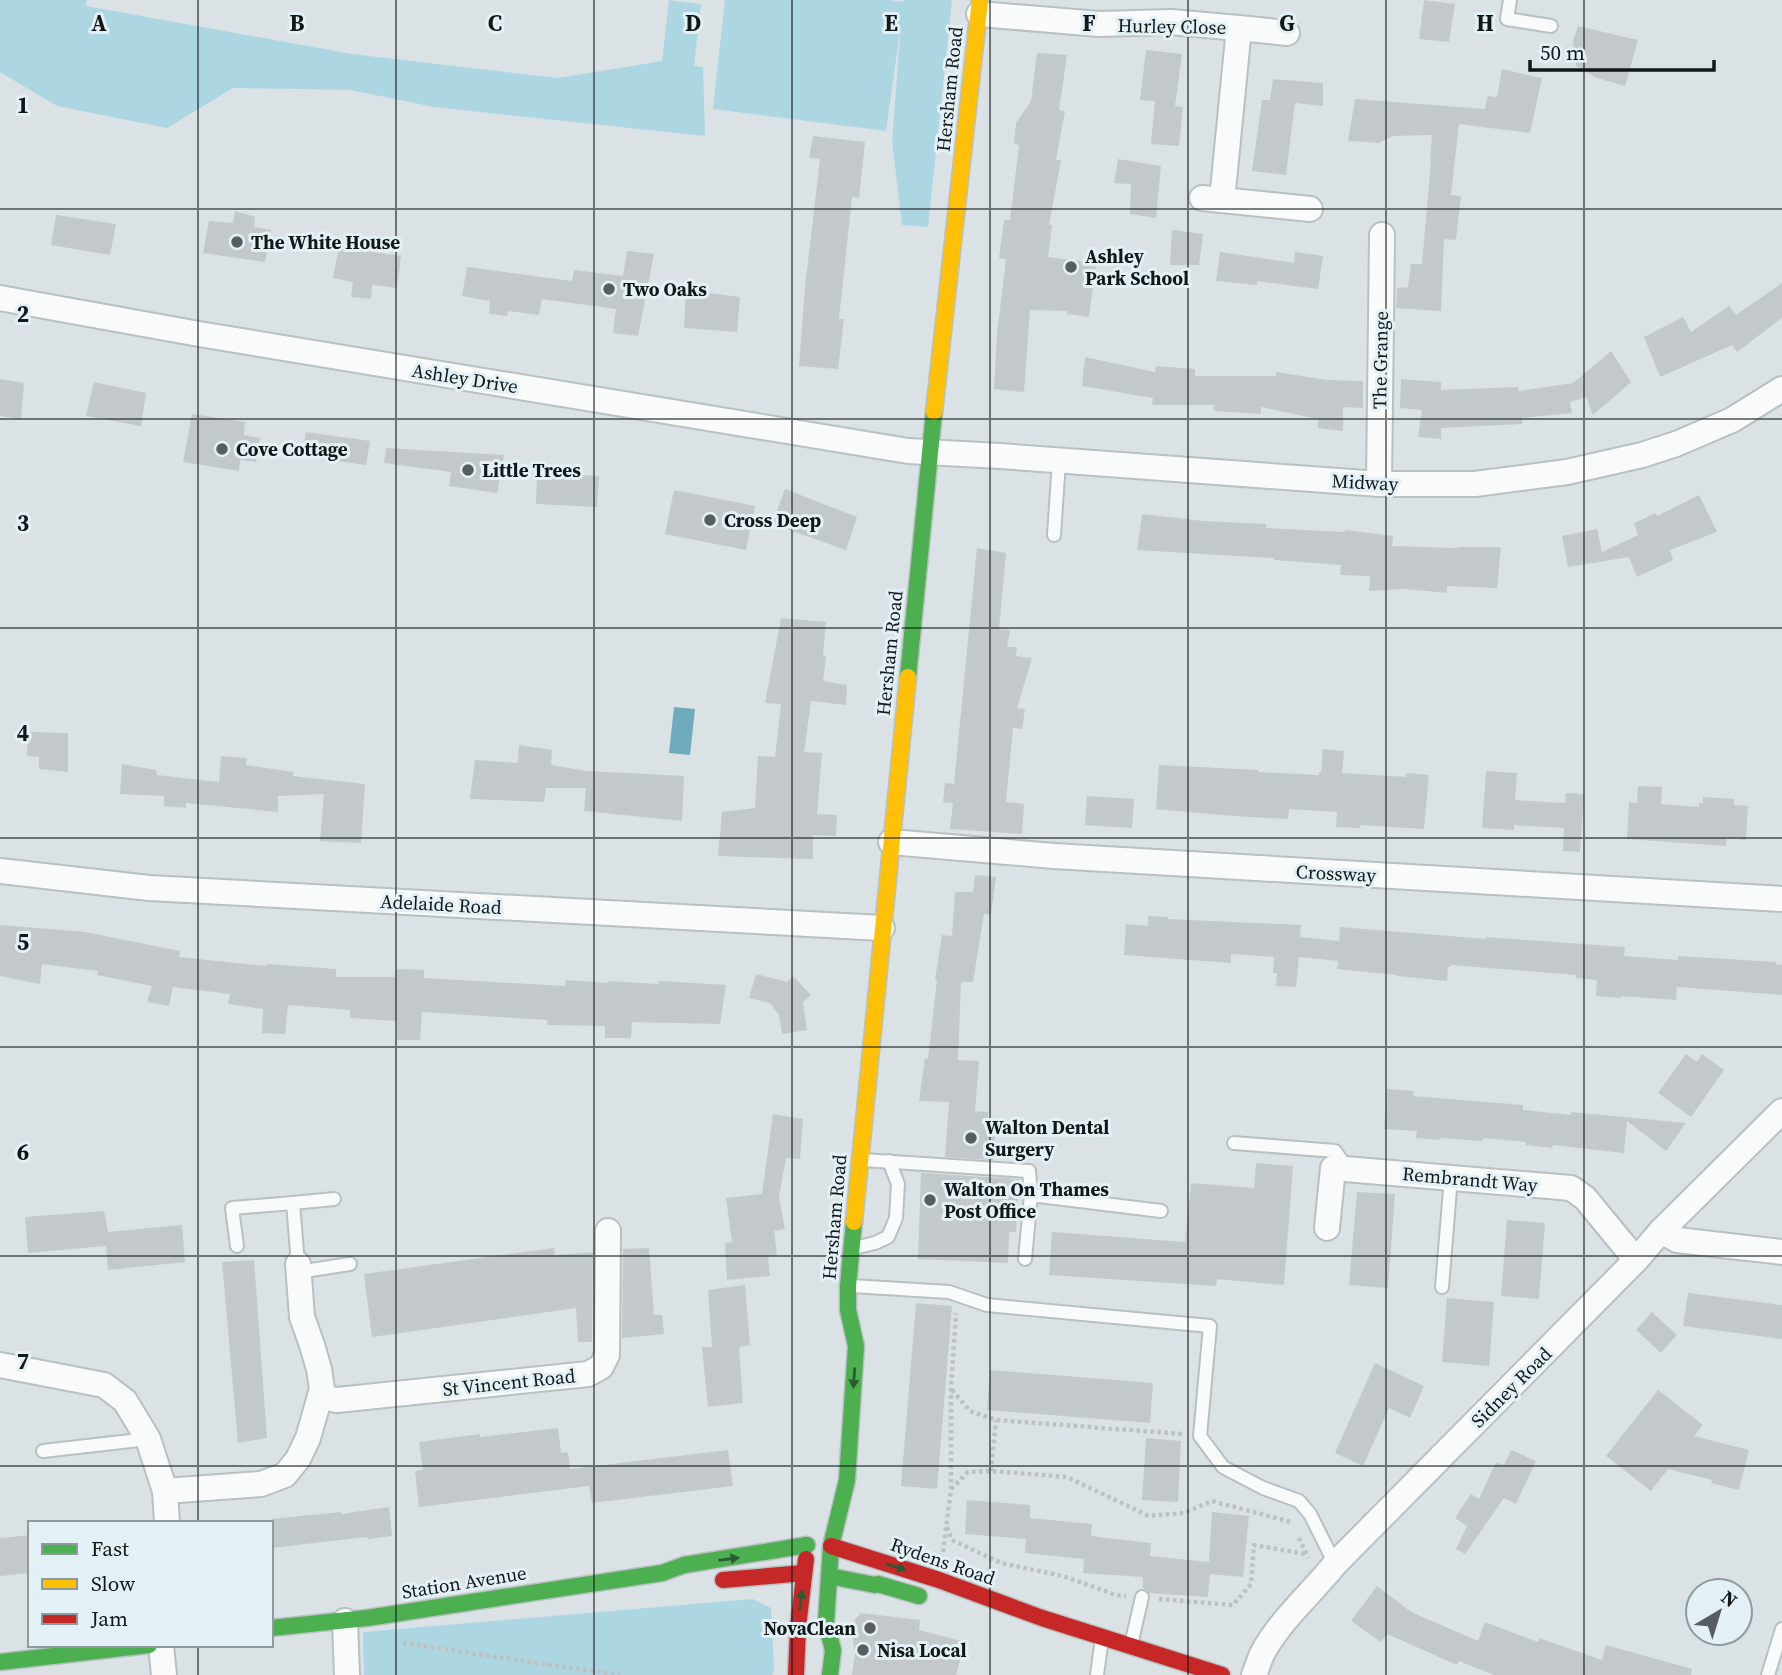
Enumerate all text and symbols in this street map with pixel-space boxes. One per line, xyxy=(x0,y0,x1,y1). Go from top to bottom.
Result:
text: A xyxy=(91,7,107,39)
text: B xyxy=(290,7,305,39)
text: C xyxy=(488,7,502,39)
text: D xyxy=(685,7,701,39)
text: E xyxy=(884,7,898,39)
text: F xyxy=(1082,7,1096,39)
text: G xyxy=(1279,7,1295,39)
text: H xyxy=(1476,7,1494,39)
street label: Hurley Close xyxy=(1117,12,1227,40)
street label: Hersham Road xyxy=(929,25,969,153)
scale bar xyxy=(1530,28,1714,72)
text: 50 m xyxy=(1540,38,1585,67)
text: 1 xyxy=(17,89,29,121)
place label: The White House xyxy=(251,229,400,255)
marker: The White House xyxy=(229,234,245,250)
place label: Ashley Park School xyxy=(1085,243,1189,291)
marker: Ashley Park School xyxy=(1063,259,1079,275)
place label: Two Oaks xyxy=(623,276,707,302)
marker: Two Oaks xyxy=(601,281,617,297)
text: 2 xyxy=(17,298,29,330)
street label: The Grange xyxy=(1366,311,1394,409)
street label: Ashley Drive xyxy=(410,357,520,399)
place label: Cove Cottage xyxy=(236,436,348,462)
marker: Cove Cottage xyxy=(214,441,230,457)
place label: Little Trees xyxy=(482,457,581,483)
marker: Little Trees xyxy=(460,462,476,478)
street label: Midway xyxy=(1331,467,1399,497)
text: 3 xyxy=(17,507,29,539)
place label: Cross Deep xyxy=(724,507,821,533)
marker: Cross Deep xyxy=(702,512,718,528)
street label: Hersham Road xyxy=(869,589,909,717)
text: 4 xyxy=(17,717,29,749)
street label: Crossway xyxy=(1295,858,1377,888)
street label: Adelaide Road xyxy=(380,888,502,920)
text: 5 xyxy=(17,926,29,958)
place label: Walton Dental Surgery xyxy=(985,1114,1109,1162)
marker: Walton Dental Surgery xyxy=(963,1130,979,1146)
text: 6 xyxy=(17,1136,29,1168)
street label: Hersham Road xyxy=(816,1153,852,1281)
street label: Rembrandt Way xyxy=(1401,1160,1539,1198)
place label: Walton On Thames Post Office xyxy=(944,1176,1109,1224)
marker: Walton On Thames Post Office xyxy=(922,1192,938,1208)
street label: Sidney Road xyxy=(1465,1341,1557,1433)
text: 7 xyxy=(17,1345,29,1377)
street label: St Vincent Road xyxy=(441,1362,577,1402)
one-way arrow xyxy=(848,1367,859,1389)
legend xyxy=(28,1521,273,1647)
street label: Rydens Road xyxy=(887,1531,999,1591)
text: Fast xyxy=(91,1534,129,1563)
one-way arrow xyxy=(718,1553,740,1564)
street label: Station Avenue xyxy=(400,1559,528,1605)
one-way arrow xyxy=(886,1562,907,1573)
text: Slow xyxy=(91,1569,135,1598)
north arrow xyxy=(1684,1577,1754,1647)
text: N xyxy=(1716,1584,1743,1613)
one-way arrow xyxy=(796,1589,807,1611)
text: Jam xyxy=(90,1604,128,1633)
place label: NovaClean xyxy=(763,1615,856,1641)
marker: NovaClean xyxy=(862,1620,878,1636)
place label: Nisa Local xyxy=(877,1637,967,1663)
marker: Nisa Local xyxy=(855,1642,871,1658)

